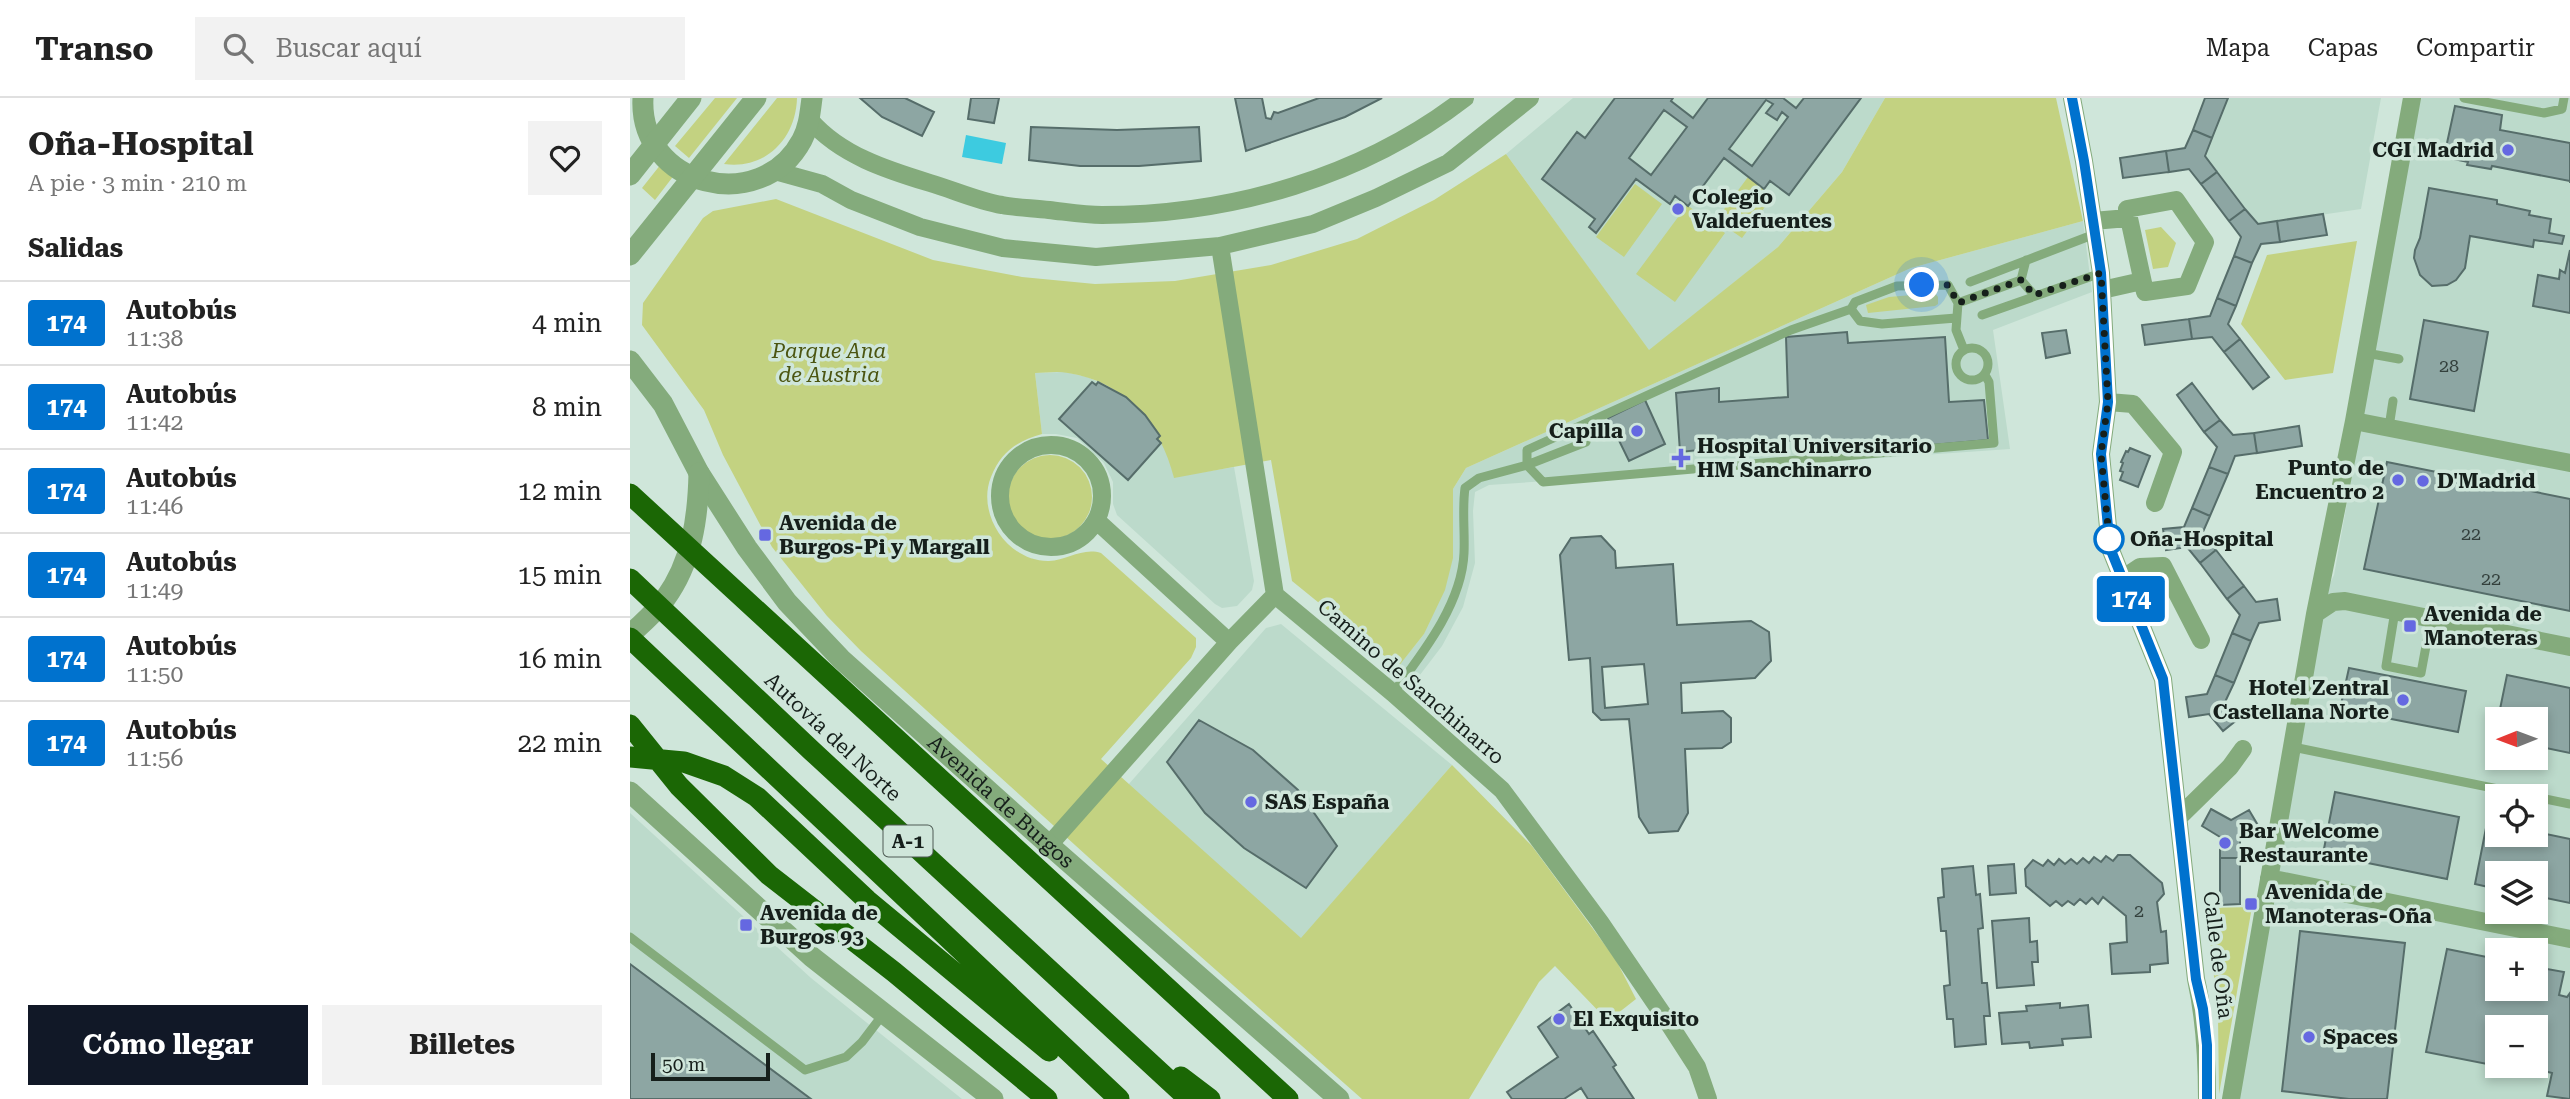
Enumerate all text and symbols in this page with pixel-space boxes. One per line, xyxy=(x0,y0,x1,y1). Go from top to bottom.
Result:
search box xyxy=(195,17,685,80)
text: Transo xyxy=(35,29,153,68)
icon: search xyxy=(219,29,257,67)
text: Buscar aquí xyxy=(275,33,422,63)
text: Mapa xyxy=(2206,34,2270,62)
text: Capas xyxy=(2308,34,2378,62)
text: Compartir xyxy=(2416,34,2535,62)
button: heart xyxy=(528,121,602,195)
text: Oña-Hospital xyxy=(28,124,253,163)
place label: CGI Madrid xyxy=(2372,138,2494,162)
marker: CGI Madrid xyxy=(2500,142,2516,158)
text: A pie · 3 min · 210 m xyxy=(28,170,247,197)
place label: Colegio Valdefuentes xyxy=(1692,185,1832,233)
marker: Colegio Valdefuentes xyxy=(1670,201,1686,217)
text: Salidas xyxy=(28,233,123,263)
your location xyxy=(1904,267,1939,302)
text: Autobús xyxy=(126,295,237,325)
text: 4 min xyxy=(532,308,602,338)
text: 174 xyxy=(46,309,87,337)
text: 11:38 xyxy=(126,325,183,352)
park label: Parque Ana de Austria xyxy=(771,339,886,387)
house number: 28 xyxy=(2439,355,2459,376)
text: Autobús xyxy=(126,379,237,409)
text: 8 min xyxy=(532,392,602,422)
text: 174 xyxy=(46,393,87,421)
text: 11:42 xyxy=(126,409,183,436)
place label: Capilla xyxy=(1549,419,1624,443)
marker: Capilla xyxy=(1629,423,1645,439)
place label: Hospital Universitario HM Sanchinarro xyxy=(1697,434,1932,482)
marker: Hospital Universitario HM Sanchinarro xyxy=(1671,448,1691,468)
place label: Punto de Encuentro 2 xyxy=(2255,456,2384,504)
text: Autobús xyxy=(126,463,237,493)
place label: D'Madrid xyxy=(2437,469,2535,493)
marker: Punto de Encuentro 2 xyxy=(2390,472,2406,488)
marker: D'Madrid xyxy=(2415,473,2431,489)
text: 12 min xyxy=(518,476,602,506)
text: 174 xyxy=(46,477,87,505)
text: 11:46 xyxy=(126,493,183,520)
place label: Avenida de Burgos-Pi y Margall xyxy=(779,511,990,559)
house number: 22 xyxy=(2461,523,2481,544)
marker: Oña-Hospital xyxy=(2094,524,2124,554)
marker: Avenida de Burgos-Pi y Margall xyxy=(757,527,773,543)
place label: Oña-Hospital xyxy=(2130,527,2274,551)
text: Autobús xyxy=(126,547,237,577)
text: 15 min xyxy=(518,560,602,590)
text: 174 xyxy=(46,561,87,589)
house number: 22 xyxy=(2481,568,2501,589)
line badge: 174 xyxy=(2091,576,2171,622)
text: 11:49 xyxy=(126,577,183,604)
text: 174 xyxy=(2111,585,2151,613)
street label: Camino de Sanchinarro xyxy=(1313,594,1509,770)
place label: Avenida de Manoteras xyxy=(2424,602,2542,650)
marker: Avenida de Manoteras xyxy=(2402,618,2418,634)
text: Autobús xyxy=(126,631,237,661)
text: 16 min xyxy=(518,644,602,674)
text: 174 xyxy=(46,645,87,673)
text: 11:50 xyxy=(126,661,183,688)
street label: Autovía del Norte xyxy=(760,668,906,806)
place label: Hotel Zentral Castellana Norte xyxy=(2213,676,2389,724)
marker: Hotel Zentral Castellana Norte xyxy=(2395,692,2411,708)
north arrow xyxy=(2485,707,2548,770)
map controls xyxy=(2485,707,2548,1078)
text: Autobús xyxy=(126,715,237,745)
text: 22 min xyxy=(518,728,602,758)
text: 174 xyxy=(46,729,87,757)
street label: Avenida de Burgos xyxy=(923,730,1079,873)
text: 11:56 xyxy=(126,745,183,772)
button: locate xyxy=(2485,784,2548,847)
place label: SAS España xyxy=(1265,790,1390,814)
marker: SAS España xyxy=(1243,794,1259,810)
place label: Bar Welcome Restaurante xyxy=(2239,819,2379,867)
road number: A-1 xyxy=(884,826,932,856)
marker: Bar Welcome Restaurante xyxy=(2217,835,2233,851)
button: layers xyxy=(2485,861,2548,924)
place label: Avenida de Manoteras-Oña xyxy=(2265,880,2433,928)
street label: Calle de Oña xyxy=(2198,890,2238,1021)
marker: Avenida de Manoteras-Oña xyxy=(2243,896,2259,912)
house number: 2 xyxy=(2134,900,2144,921)
place label: Avenida de Burgos 93 xyxy=(760,901,878,949)
marker: Avenida de Burgos 93 xyxy=(738,917,754,933)
button: + xyxy=(2485,938,2548,1001)
button: Cómo llegar xyxy=(28,1005,308,1085)
button: Billetes xyxy=(322,1005,602,1085)
place label: El Exquisito xyxy=(1573,1007,1699,1031)
marker: El Exquisito xyxy=(1551,1011,1567,1027)
button: − xyxy=(2485,1015,2548,1078)
place label: Spaces xyxy=(2323,1025,2398,1049)
marker: Spaces xyxy=(2301,1029,2317,1045)
scale bar xyxy=(651,1050,770,1082)
text: 50 m xyxy=(662,1053,705,1076)

